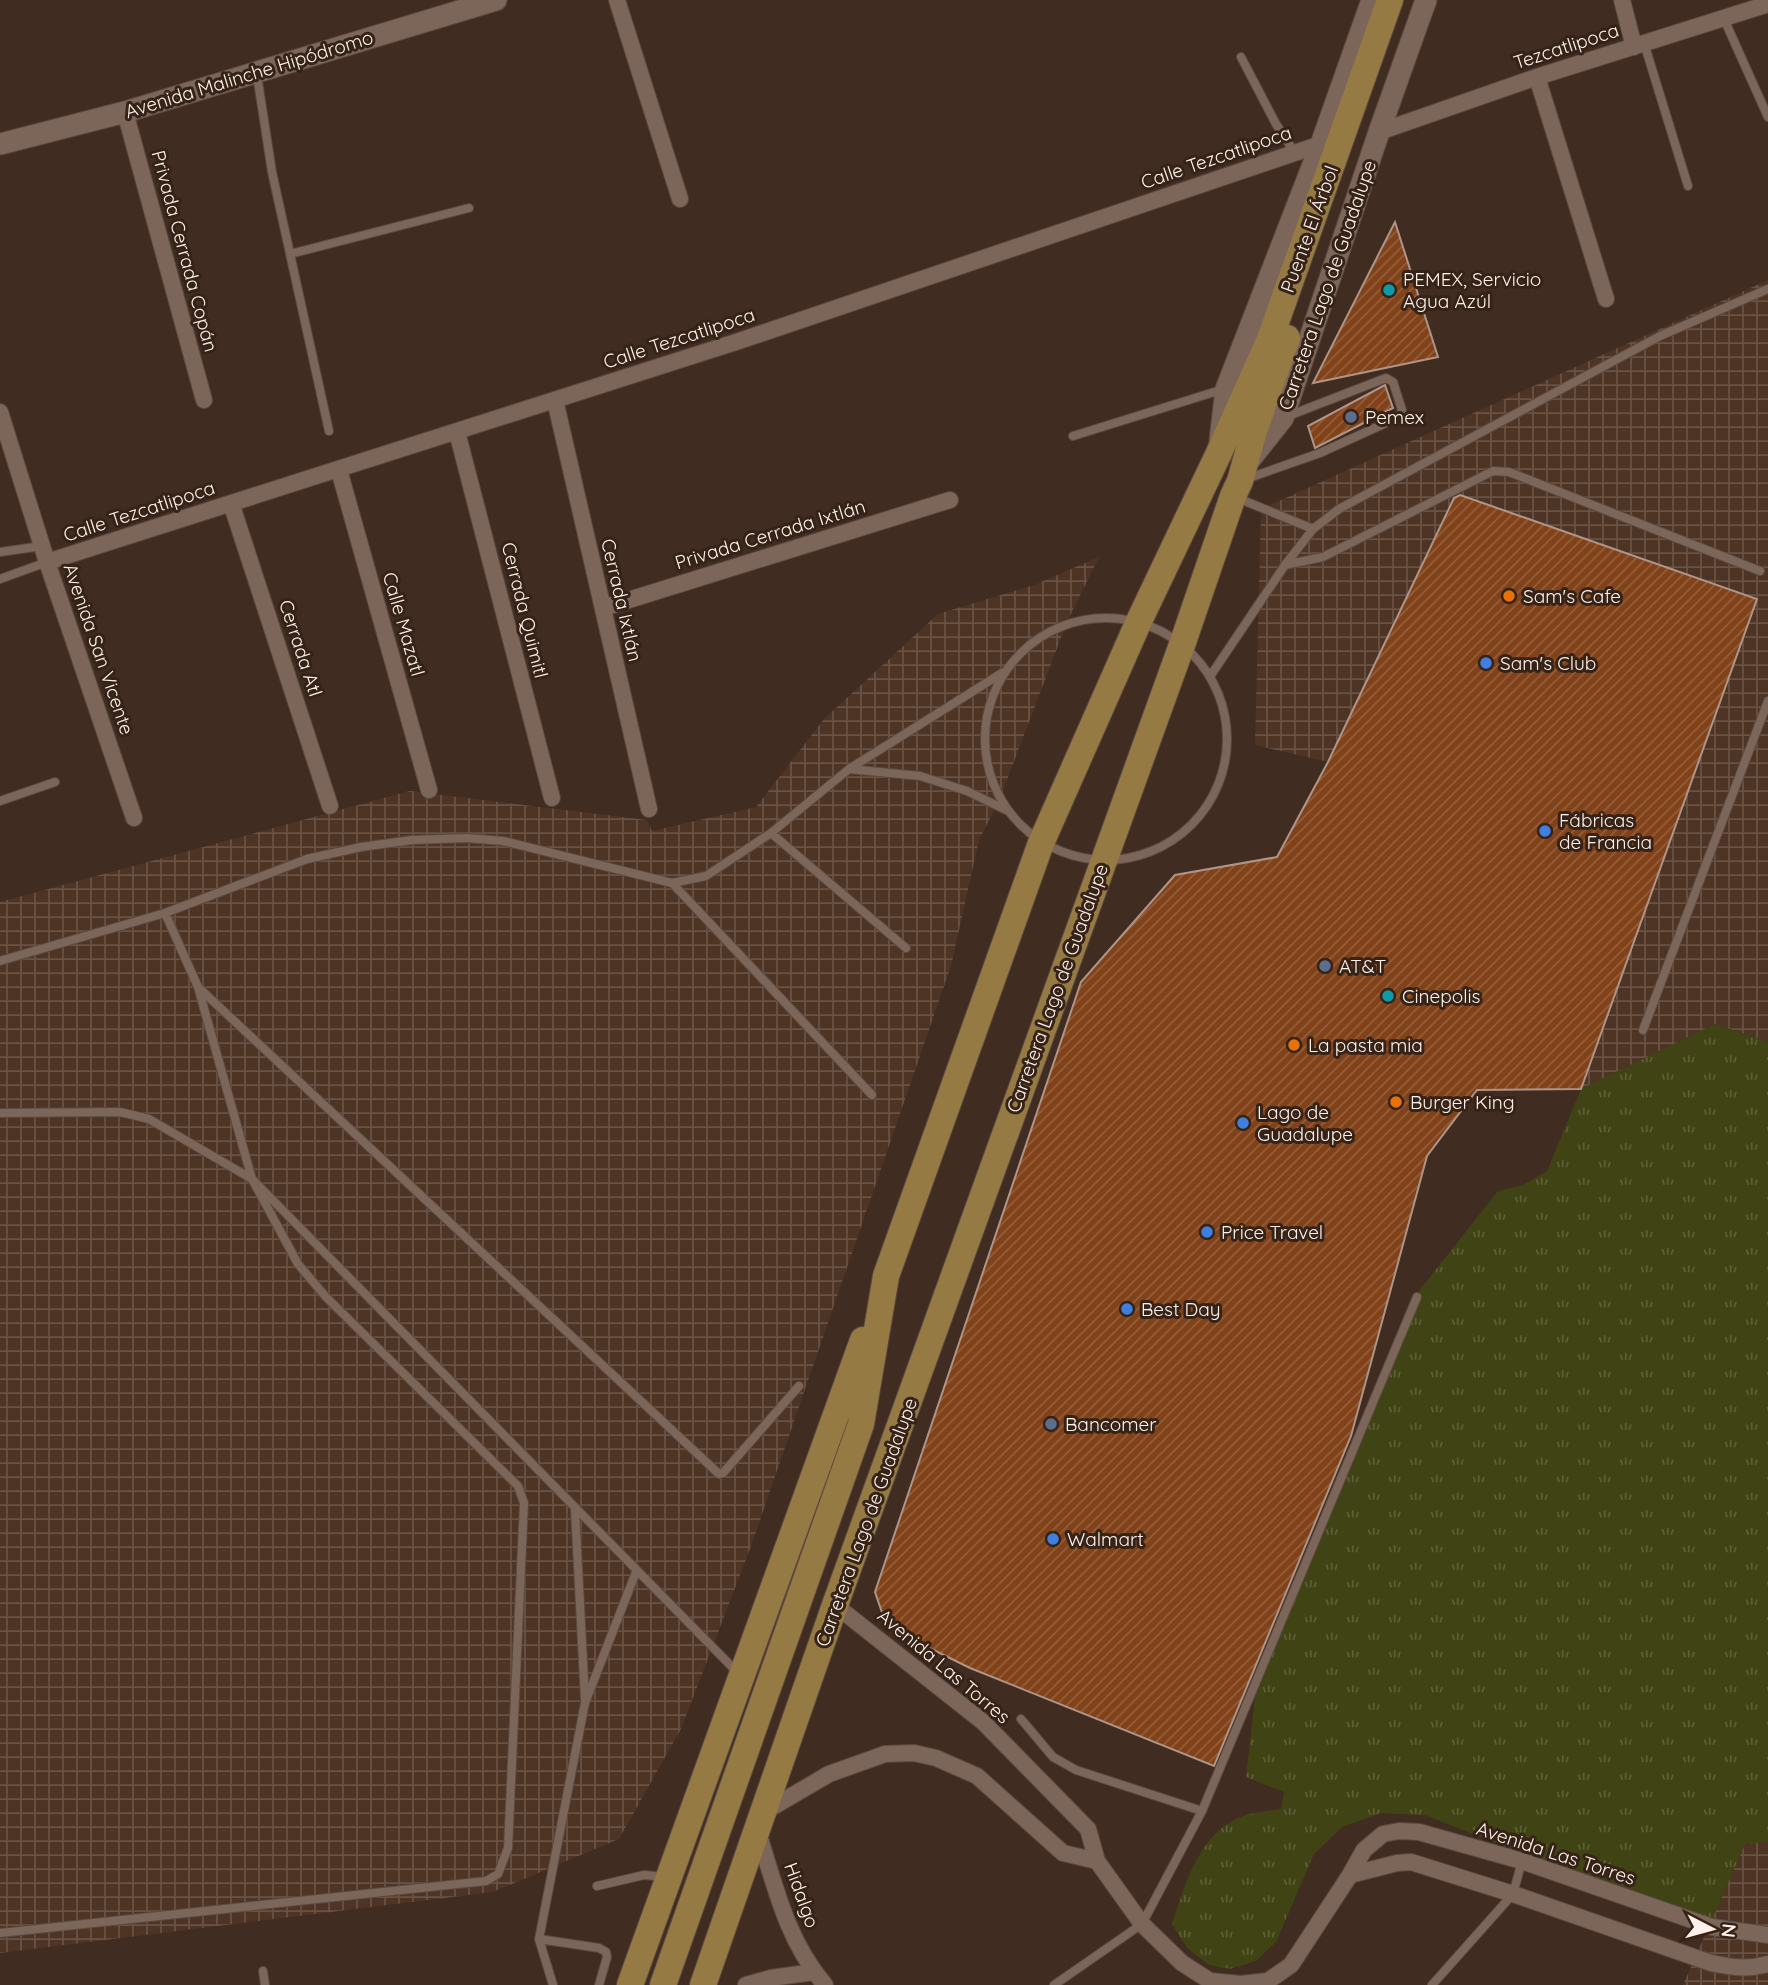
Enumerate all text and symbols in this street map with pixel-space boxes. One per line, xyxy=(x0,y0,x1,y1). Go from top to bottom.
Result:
street label: Tezcatlipoca xyxy=(1510,18,1622,74)
street label: Avenida Malinche Hipódromo xyxy=(122,25,376,123)
street label: Calle Tezcatlipoca xyxy=(1137,120,1295,194)
street label: Privada Cerrada Copán xyxy=(147,148,223,354)
street label: Carretera Lago de Guadalupe xyxy=(1273,157,1381,413)
street label: Puente El Árbol xyxy=(1275,162,1343,296)
place label: PEMEX, Servicio Agua Azúl xyxy=(1403,267,1541,313)
marker: PEMEX, Servicio Agua Azúl xyxy=(1381,282,1397,298)
street label: Calle Tezcatlipoca xyxy=(600,302,758,374)
place label: Pemex xyxy=(1365,405,1424,429)
marker: Pemex xyxy=(1343,409,1359,425)
street label: Calle Tezcatlipoca xyxy=(60,475,218,547)
street label: Privada Cerrada Ixtlán xyxy=(672,494,868,574)
street label: Cerrada Ixtlán xyxy=(596,536,648,664)
street label: Cerrada Quimitl xyxy=(497,540,553,680)
street label: Avenida San Vicente xyxy=(58,560,140,738)
street label: Calle Mazatl xyxy=(378,569,430,679)
place label: Sam's Cafe xyxy=(1523,584,1621,608)
marker: Sam's Cafe xyxy=(1501,588,1517,604)
street label: Cerrada Atl xyxy=(274,597,328,699)
place label: Sam's Club xyxy=(1500,651,1596,675)
marker: Sam's Club xyxy=(1478,655,1494,671)
place label: Fábricas de Francia xyxy=(1559,808,1652,854)
marker: Fábricas de Francia xyxy=(1537,823,1553,839)
street label: Carretera Lago de Guadalupe xyxy=(1001,860,1113,1116)
place label: AT&T xyxy=(1339,954,1386,978)
marker: AT&T xyxy=(1317,958,1333,974)
place label: Cinepolis xyxy=(1402,984,1481,1008)
marker: Cinepolis xyxy=(1380,988,1396,1004)
place label: La pasta mia xyxy=(1308,1033,1423,1057)
marker: La pasta mia xyxy=(1286,1037,1302,1053)
place label: Burger King xyxy=(1410,1090,1515,1114)
marker: Burger King xyxy=(1388,1094,1404,1110)
place label: Lago de Guadalupe xyxy=(1257,1100,1353,1146)
marker: Lago de Guadalupe xyxy=(1235,1115,1251,1131)
place label: Price Travel xyxy=(1221,1220,1323,1244)
marker: Price Travel xyxy=(1199,1224,1215,1240)
place label: Best Day xyxy=(1141,1297,1221,1321)
marker: Best Day xyxy=(1119,1301,1135,1317)
street label: Carretera Lago de Guadalupe xyxy=(810,1394,922,1650)
place label: Bancomer xyxy=(1065,1412,1157,1436)
marker: Bancomer xyxy=(1043,1416,1059,1432)
place label: Walmart xyxy=(1067,1527,1144,1551)
marker: Walmart xyxy=(1045,1531,1061,1547)
street label: Avenida Las Torres xyxy=(873,1603,1015,1729)
street label: Avenida Las Torres xyxy=(1473,1816,1639,1890)
street label: Hidalgo xyxy=(779,1859,825,1931)
north arrow xyxy=(1677,1894,1747,1964)
text: N xyxy=(1716,1923,1742,1939)

